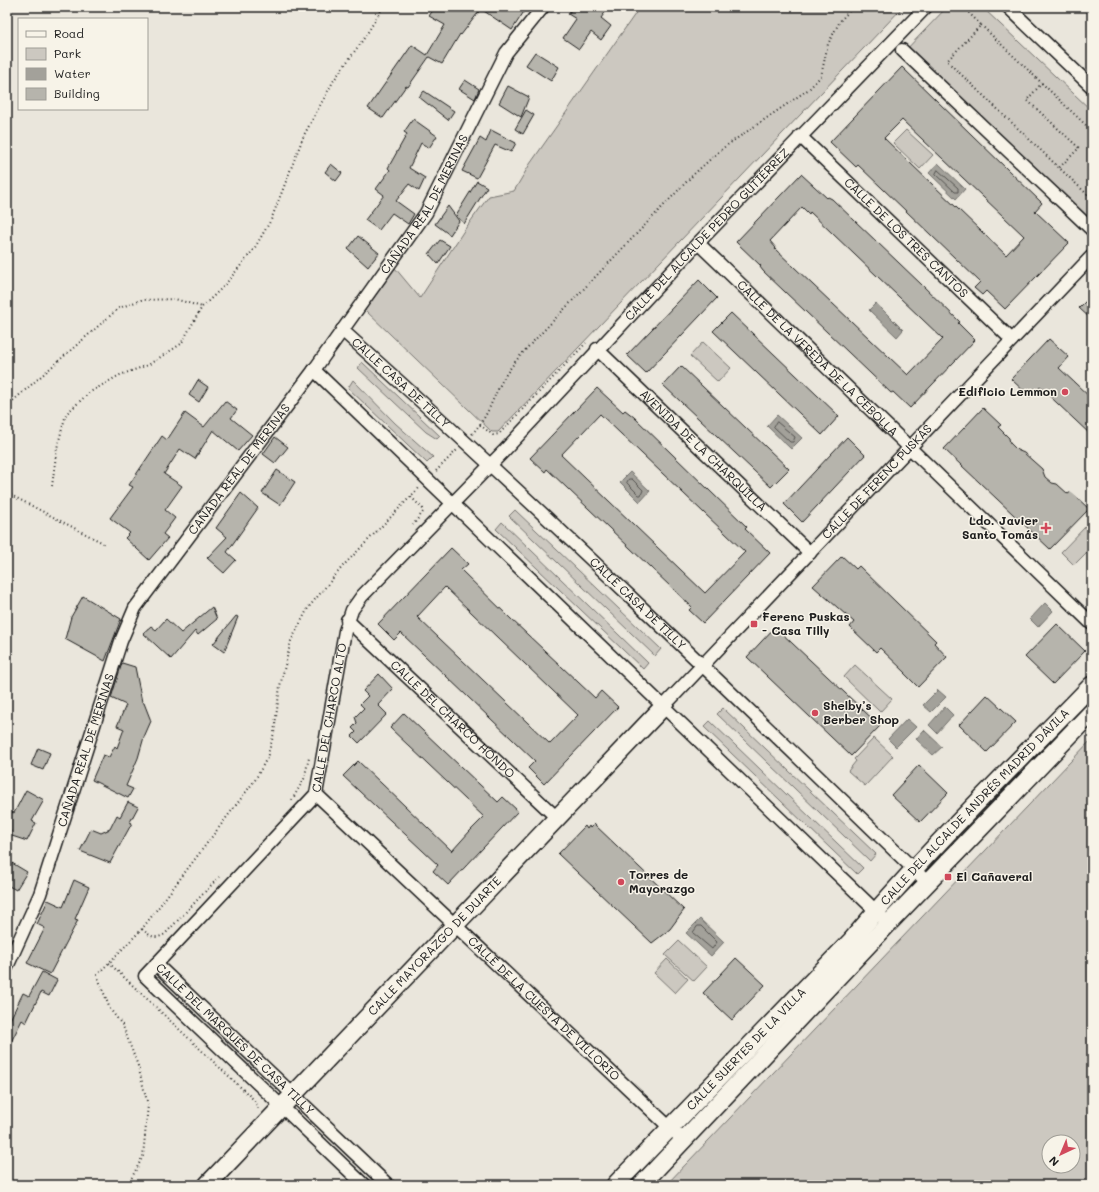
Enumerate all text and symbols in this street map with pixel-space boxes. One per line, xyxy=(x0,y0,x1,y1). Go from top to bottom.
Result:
legend xyxy=(18,18,148,110)
text: Road xyxy=(54,25,84,41)
text: Park xyxy=(54,45,81,61)
text: Water xyxy=(54,65,91,81)
text: Building xyxy=(54,85,100,101)
street label: CAÑADA REAL DE MERINAS xyxy=(376,131,471,277)
street label: CALLE DEL ALCALDE PEDRO GUTIÉRREZ xyxy=(621,144,792,324)
street label: CALLE DE LOS TRES CANTOS xyxy=(841,174,972,301)
street label: CALLE DE LA VEREDA DE LA CEBOLLA xyxy=(734,276,902,439)
street label: CALLE CASA DE TILLY xyxy=(349,333,454,431)
place label: Edificio Lemmon xyxy=(958,383,1057,399)
street label: AVENIDA DE LA CHARQUILLA xyxy=(637,385,771,514)
marker: Edificio Lemmon xyxy=(1060,387,1070,397)
street label: CAÑADA REAL DE MERINAS xyxy=(184,400,293,538)
street label: CALLE DE FERENC PUSKÁS xyxy=(818,420,935,542)
place label: Ldo. Javier Santo Tomás xyxy=(962,512,1038,542)
marker: Ldo. Javier Santo Tomás xyxy=(1041,523,1051,533)
street label: CALLE CASA DE TILLY xyxy=(587,553,690,653)
place label: Ferenc Puskas - Casa Tilly xyxy=(762,608,850,638)
marker: Ferenc Puskas - Casa Tilly xyxy=(749,619,759,629)
street label: CALLE DEL CHARCO ALTO xyxy=(307,642,350,793)
street label: CALLE DEL CHARCO HONDO xyxy=(388,656,519,781)
street label: CAÑADA REAL DE MERINAS xyxy=(53,671,117,829)
place label: Shelby’s Berber Shop xyxy=(823,697,900,727)
street label: CALLE DEL ALCALDE ANDRÉS MADRID DÁVILA xyxy=(876,704,1072,908)
marker: Shelby’s Berber Shop xyxy=(810,708,820,718)
place label: Torres de Mayorazgo xyxy=(629,866,695,896)
place label: El Cañaveral xyxy=(956,868,1032,884)
street label: CALLE MAYORAZGO DE DUARTE xyxy=(364,872,504,1019)
marker: El Cañaveral xyxy=(943,872,953,882)
marker: Torres de Mayorazgo xyxy=(616,877,626,887)
street label: CALLE DE LA CUESTA DE VILLORIO xyxy=(465,932,624,1084)
street label: CALLE DEL MARQUÉS DE CASA TILLY xyxy=(153,959,318,1118)
street label: CALLE SUERTES DE LA VILLA xyxy=(683,984,809,1113)
north arrow xyxy=(1041,1134,1081,1174)
text: N xyxy=(1045,1153,1062,1170)

